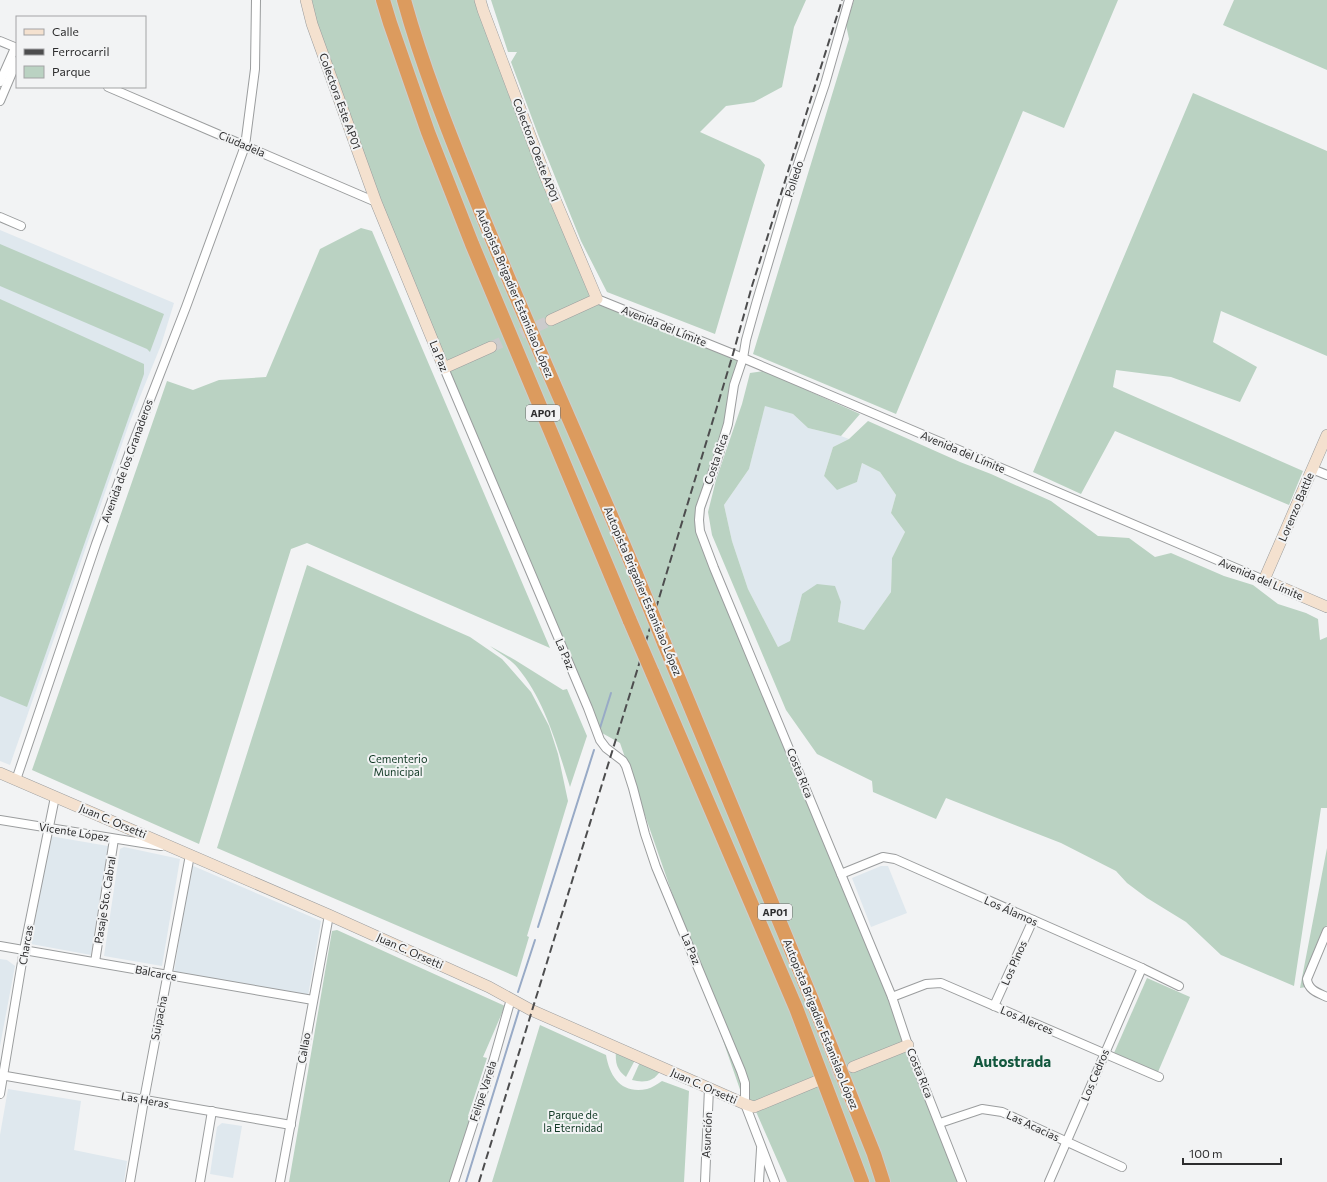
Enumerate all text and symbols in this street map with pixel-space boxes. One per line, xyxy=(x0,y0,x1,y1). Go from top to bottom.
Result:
legend xyxy=(16,16,146,88)
text: Calle xyxy=(52,24,79,38)
text: Ferrocarril xyxy=(52,44,109,58)
street label: Colectora Este AP01 xyxy=(317,51,364,151)
text: Parque xyxy=(52,64,90,78)
street label: Colectora Oeste AP01 xyxy=(511,96,562,203)
street label: Ciudadela xyxy=(217,128,267,159)
street label: Polledo xyxy=(782,159,806,199)
street label: Autopista Brigadier Estanislao López xyxy=(474,206,557,380)
street label: Avenida del Límite xyxy=(620,303,709,349)
street label: La Paz xyxy=(427,338,452,374)
street label: Avenida de los Granaderos xyxy=(98,397,155,524)
road number: AP01 xyxy=(526,405,560,421)
street label: Avenida del Límite xyxy=(919,428,1008,475)
street label: Costa Rica xyxy=(701,432,730,486)
street label: Lorenzo Battle xyxy=(1275,470,1316,543)
street label: Autopista Brigadier Estanislao López xyxy=(602,504,685,678)
street label: Avenida del Límite xyxy=(1217,555,1306,602)
street label: La Paz xyxy=(553,636,578,672)
street label: Costa Rica xyxy=(785,746,816,800)
park label: Cementerio Municipal xyxy=(368,752,428,778)
street label: Juan C. Orsetti xyxy=(77,801,149,841)
street label: Vicente López xyxy=(38,820,111,844)
street label: Pasaje Sto. Cabral xyxy=(91,855,118,945)
street label: Los Álamos xyxy=(982,892,1040,928)
road number: AP01 xyxy=(758,904,792,920)
street label: Charcas xyxy=(16,924,35,966)
street label: Juan C. Orsetti xyxy=(374,930,446,972)
street label: La Paz xyxy=(679,931,704,967)
street label: Autopista Brigadier Estanislao López xyxy=(781,937,862,1111)
street label: Los Pinos xyxy=(998,939,1029,987)
street label: Balcarce xyxy=(134,962,178,983)
street label: Suipacha xyxy=(148,994,169,1041)
street label: Los Alerces xyxy=(999,1003,1056,1037)
street label: Callao xyxy=(294,1031,313,1064)
street label: Costa Rica xyxy=(905,1046,936,1100)
street label: Los Cedros xyxy=(1078,1047,1111,1103)
district label: Autostrada xyxy=(973,1052,1051,1070)
street label: Felipe Varela xyxy=(467,1059,498,1123)
street label: Juan C. Orsetti xyxy=(668,1065,740,1107)
street label: Las Heras xyxy=(120,1089,170,1110)
park label: Parque de la Eternidad xyxy=(543,1108,603,1134)
street label: Las Acacias xyxy=(1005,1108,1062,1143)
street label: Asunción xyxy=(699,1112,714,1158)
scale bar xyxy=(1183,1140,1281,1166)
text: 100 m xyxy=(1189,1146,1223,1160)

